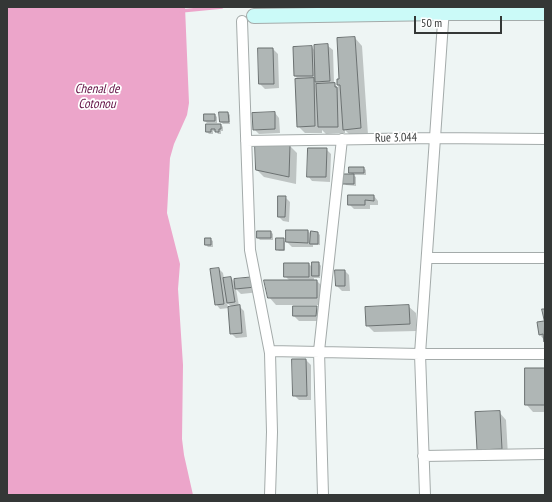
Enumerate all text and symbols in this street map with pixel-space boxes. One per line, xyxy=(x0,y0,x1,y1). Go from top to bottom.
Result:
scale bar xyxy=(416,8,504,34)
text: 50 m xyxy=(421,15,442,30)
water label: Chenal de Cotonou xyxy=(75,81,119,112)
street label: Rue 3.044 xyxy=(375,130,417,146)

